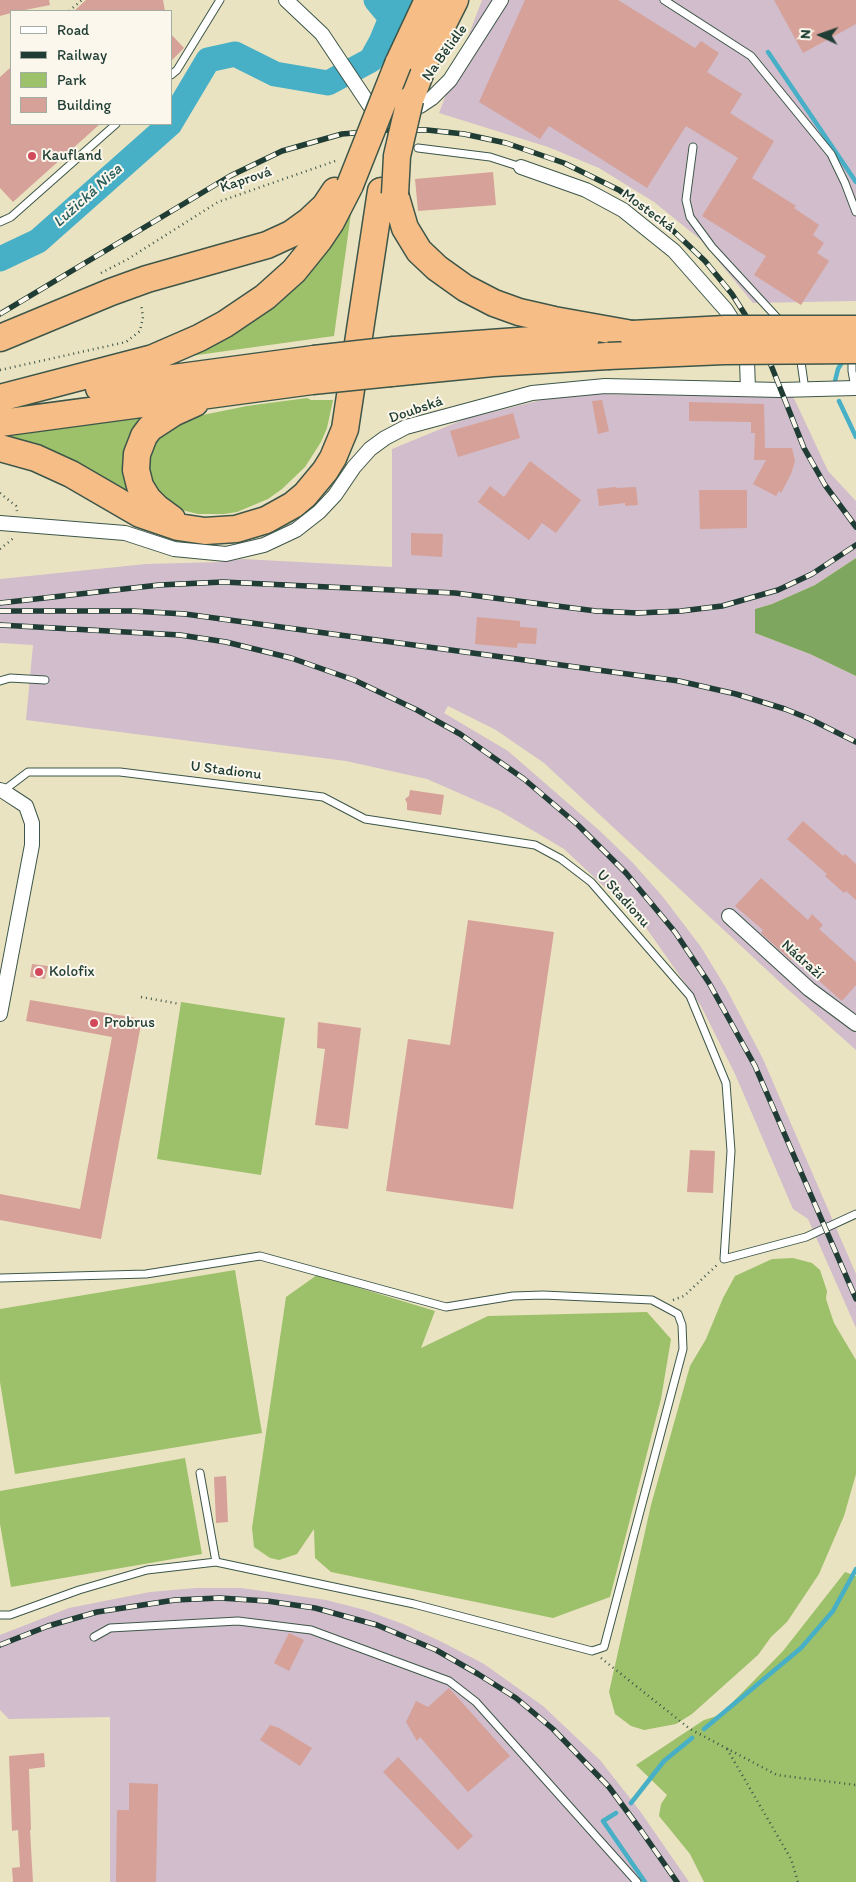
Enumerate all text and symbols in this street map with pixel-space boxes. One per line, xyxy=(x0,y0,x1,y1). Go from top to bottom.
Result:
legend xyxy=(10,10,172,125)
north arrow xyxy=(796,10,846,60)
text: Road xyxy=(57,21,89,39)
street label: Na Bělidle xyxy=(418,21,472,85)
text: N xyxy=(797,29,814,39)
text: Railway xyxy=(57,46,107,64)
text: Park xyxy=(57,71,87,89)
text: Building xyxy=(57,96,111,114)
place label: Kaufland xyxy=(42,147,102,165)
marker: Kaufland xyxy=(26,150,38,162)
water label: Lužická Nisa xyxy=(50,160,126,232)
street label: Kaprová xyxy=(218,163,274,197)
street label: Mostecká xyxy=(618,186,678,236)
street label: Doubská xyxy=(387,392,445,428)
street label: U Stadionu xyxy=(189,758,263,784)
street label: U Stadionu xyxy=(592,866,654,932)
street label: Nádraží xyxy=(777,936,827,984)
place label: Kolofix xyxy=(49,963,95,981)
marker: Kolofix xyxy=(33,966,45,978)
place label: Probrus xyxy=(104,1014,155,1032)
marker: Probrus xyxy=(88,1017,100,1029)

